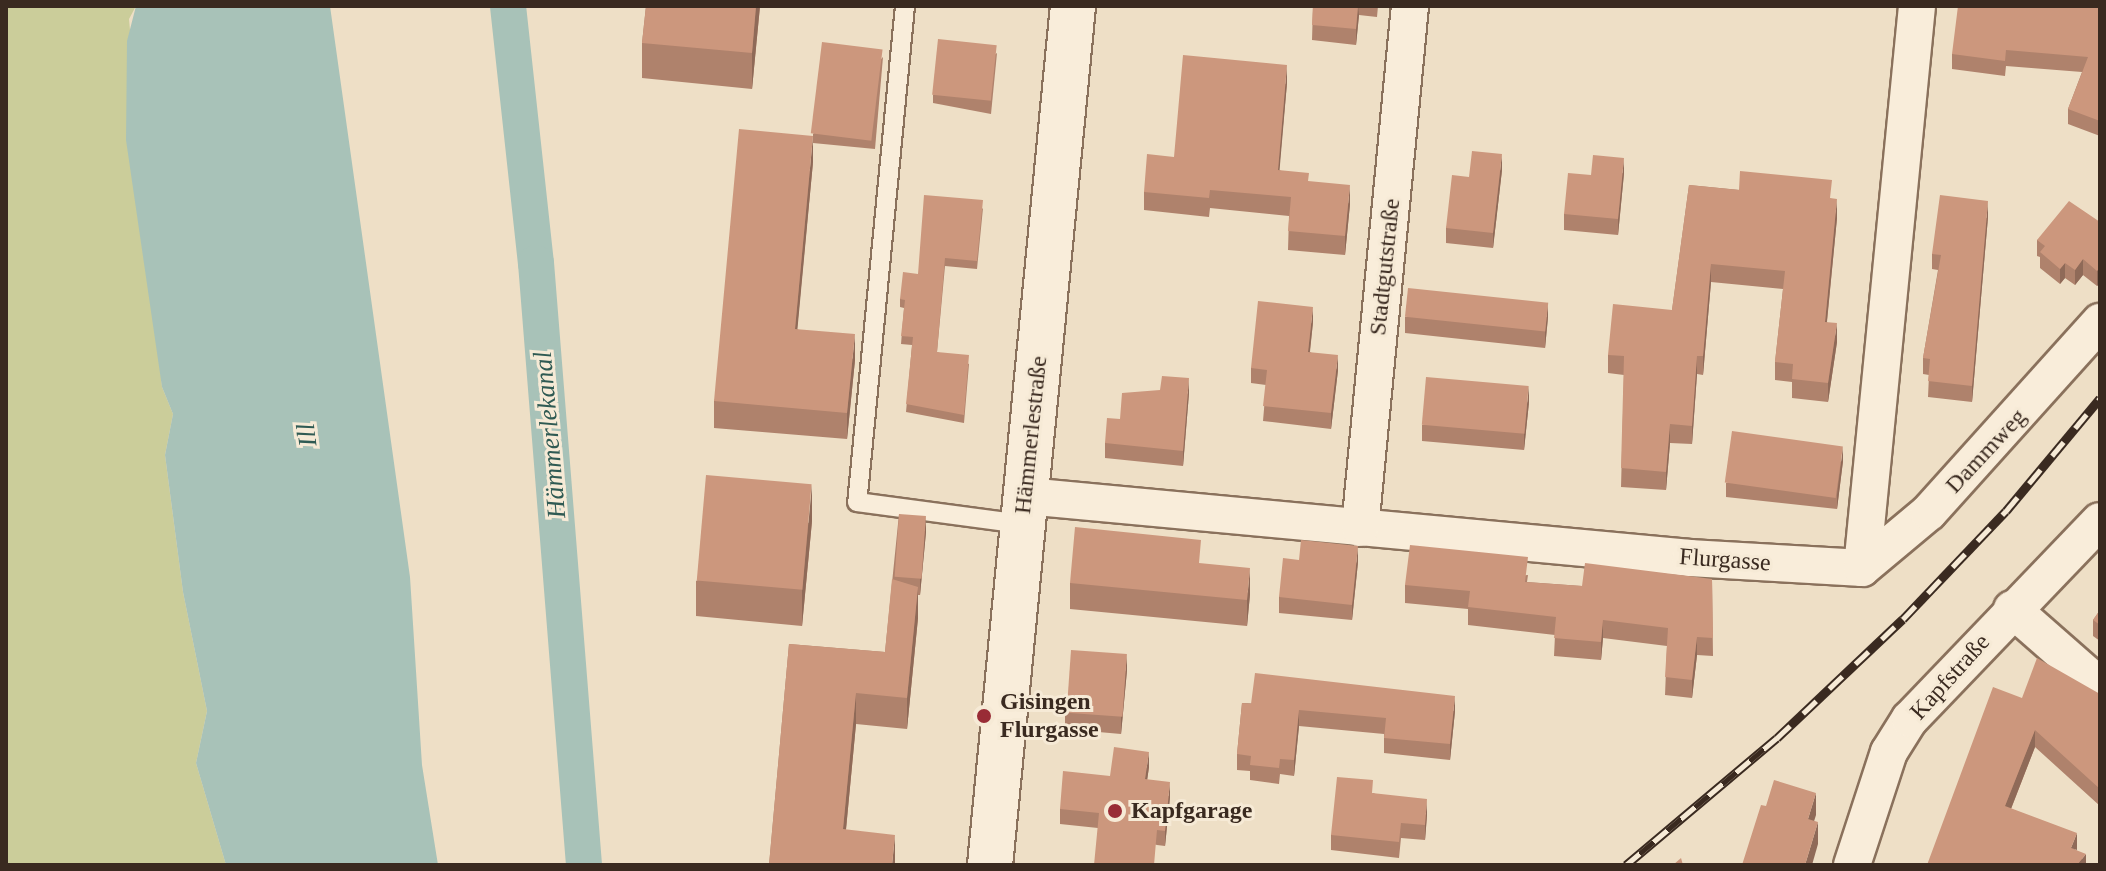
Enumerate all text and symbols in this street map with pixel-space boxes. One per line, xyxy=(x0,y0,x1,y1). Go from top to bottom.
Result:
street label: Stadtgutstraße xyxy=(1364,197,1406,337)
water label: Hämmerlekanal xyxy=(527,350,573,520)
street label: Hämmerlestraße xyxy=(1008,355,1054,515)
street label: Dammweg xyxy=(1940,403,2032,499)
water label: Ill xyxy=(290,422,324,448)
street label: Flurgasse xyxy=(1678,542,1772,578)
street label: Kapfstraße xyxy=(1904,628,1996,726)
place label: Gisingen Flurgasse xyxy=(1000,688,1099,744)
marker: Gisingen Flurgasse xyxy=(975,707,993,725)
place label: Kapfgarage xyxy=(1131,797,1252,825)
marker: Kapfgarage xyxy=(1106,802,1124,820)

